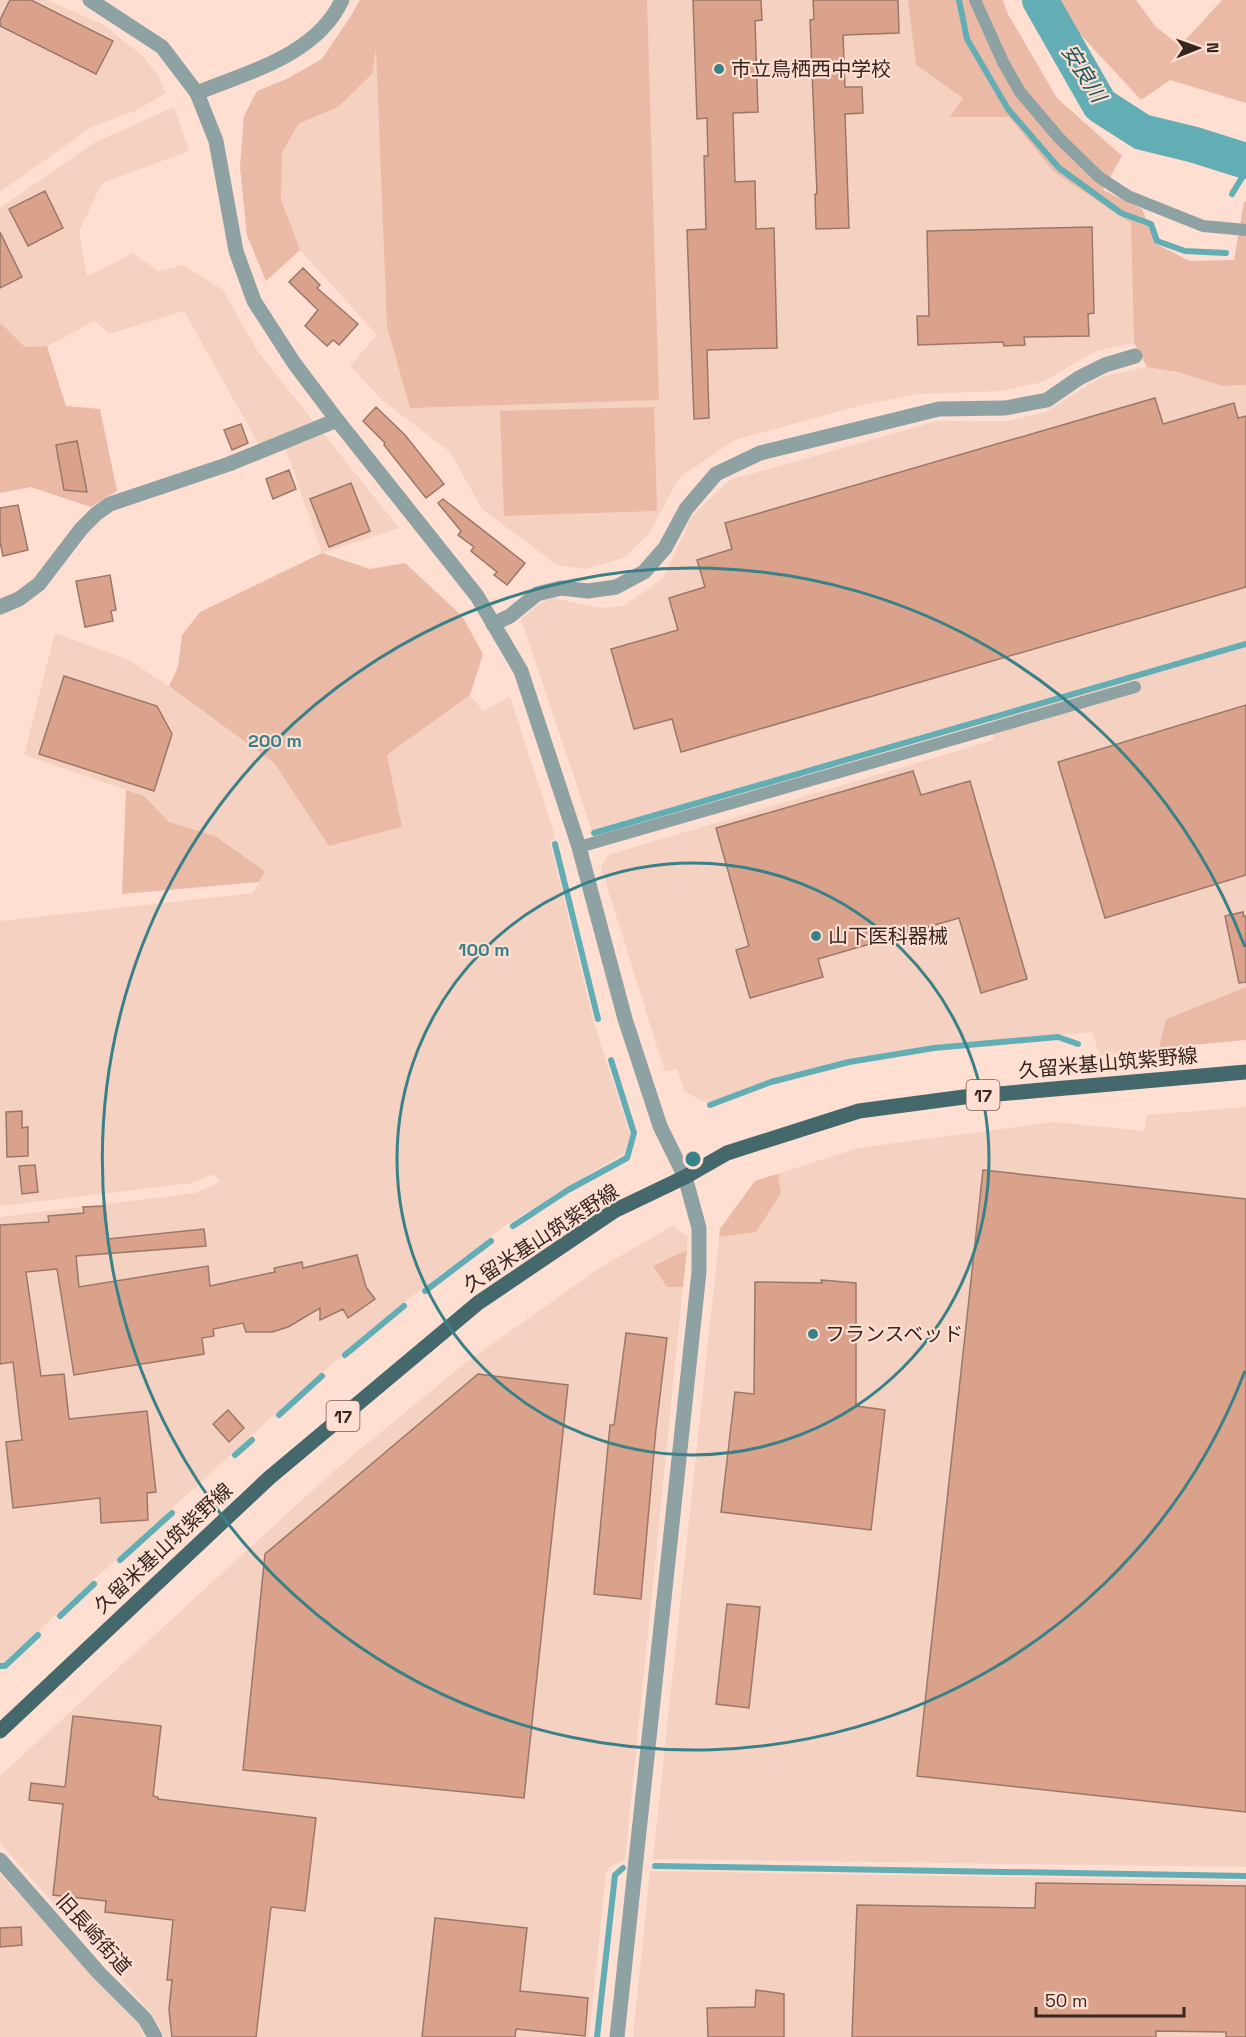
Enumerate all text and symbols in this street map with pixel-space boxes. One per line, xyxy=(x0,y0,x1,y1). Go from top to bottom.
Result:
north arrow xyxy=(1168,18,1228,78)
water label: 安良川 xyxy=(1056,39,1113,109)
text: N xyxy=(1202,42,1223,53)
place label: 市立鳥栖西中学校 xyxy=(731,56,891,82)
marker: 市立鳥栖西中学校 xyxy=(712,62,726,76)
text: 200 m xyxy=(248,729,302,752)
place label: 山下医科器械 xyxy=(828,923,948,949)
marker: 山下医科器械 xyxy=(809,929,823,943)
text: 100 m xyxy=(458,938,510,961)
street label: 久留米基山筑紫野線 xyxy=(1017,1042,1199,1084)
road number: 17 xyxy=(966,1080,1000,1110)
centre of rings xyxy=(683,1149,703,1169)
street label: 久留米基山筑紫野線 xyxy=(458,1178,624,1298)
place label: フランスベッド xyxy=(825,1321,963,1347)
marker: フランスベッド xyxy=(806,1327,820,1341)
road number: 17 xyxy=(326,1401,360,1431)
street label: 久留米基山筑紫野線 xyxy=(88,1477,238,1619)
street label: 旧長崎街道 xyxy=(51,1888,137,1980)
scale bar xyxy=(1036,1980,1184,2018)
text: 50 m xyxy=(1045,1989,1087,2012)

